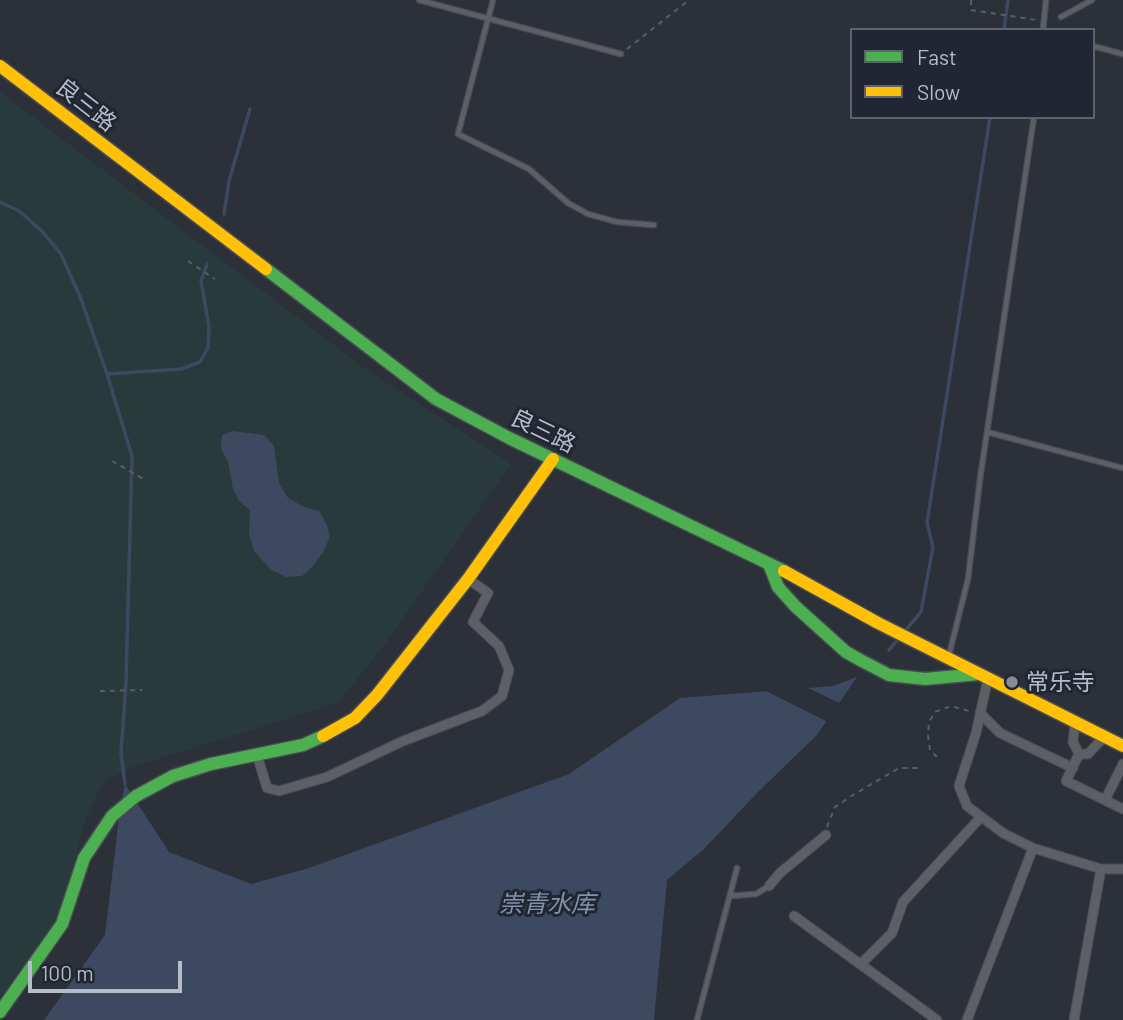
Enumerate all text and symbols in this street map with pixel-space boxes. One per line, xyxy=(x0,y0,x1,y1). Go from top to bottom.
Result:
legend xyxy=(850,28,1095,119)
text: Fast xyxy=(917,44,957,69)
street label: 良三路 xyxy=(50,73,122,137)
text: Slow xyxy=(917,79,960,104)
street label: 良三路 xyxy=(506,403,580,459)
place label: 常乐寺 xyxy=(1026,668,1095,696)
marker: 常乐寺 xyxy=(1004,674,1020,690)
water label: 崇青水库 xyxy=(499,890,595,918)
scale bar xyxy=(32,946,186,990)
text: 100 m xyxy=(41,960,94,985)

